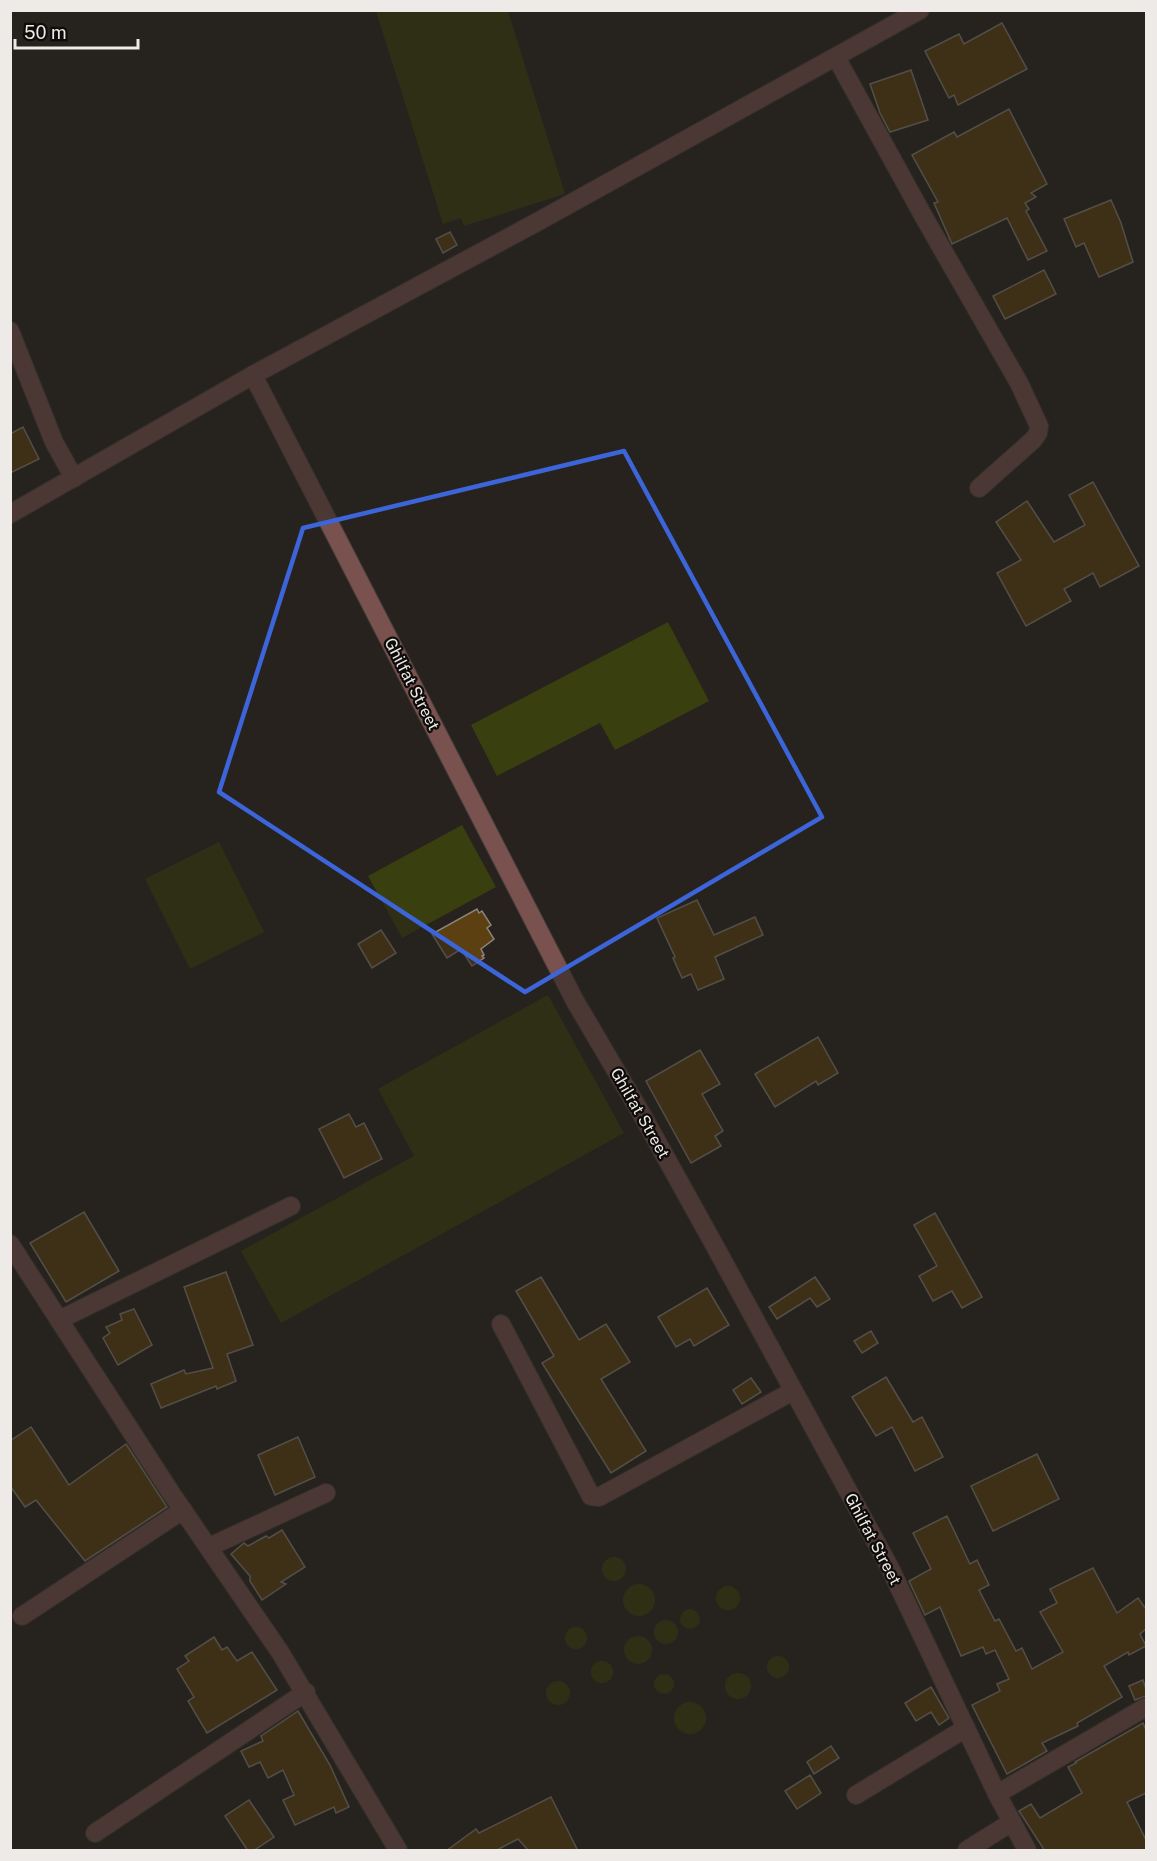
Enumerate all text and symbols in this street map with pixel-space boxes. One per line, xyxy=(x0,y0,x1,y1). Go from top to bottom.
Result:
scale bar xyxy=(15,12,138,50)
text: 50 m xyxy=(24,22,67,43)
street label: Ghilfat Street xyxy=(381,635,443,733)
street label: Ghilfat Street xyxy=(606,1064,674,1162)
street label: Ghilfat Street xyxy=(841,1490,905,1588)

